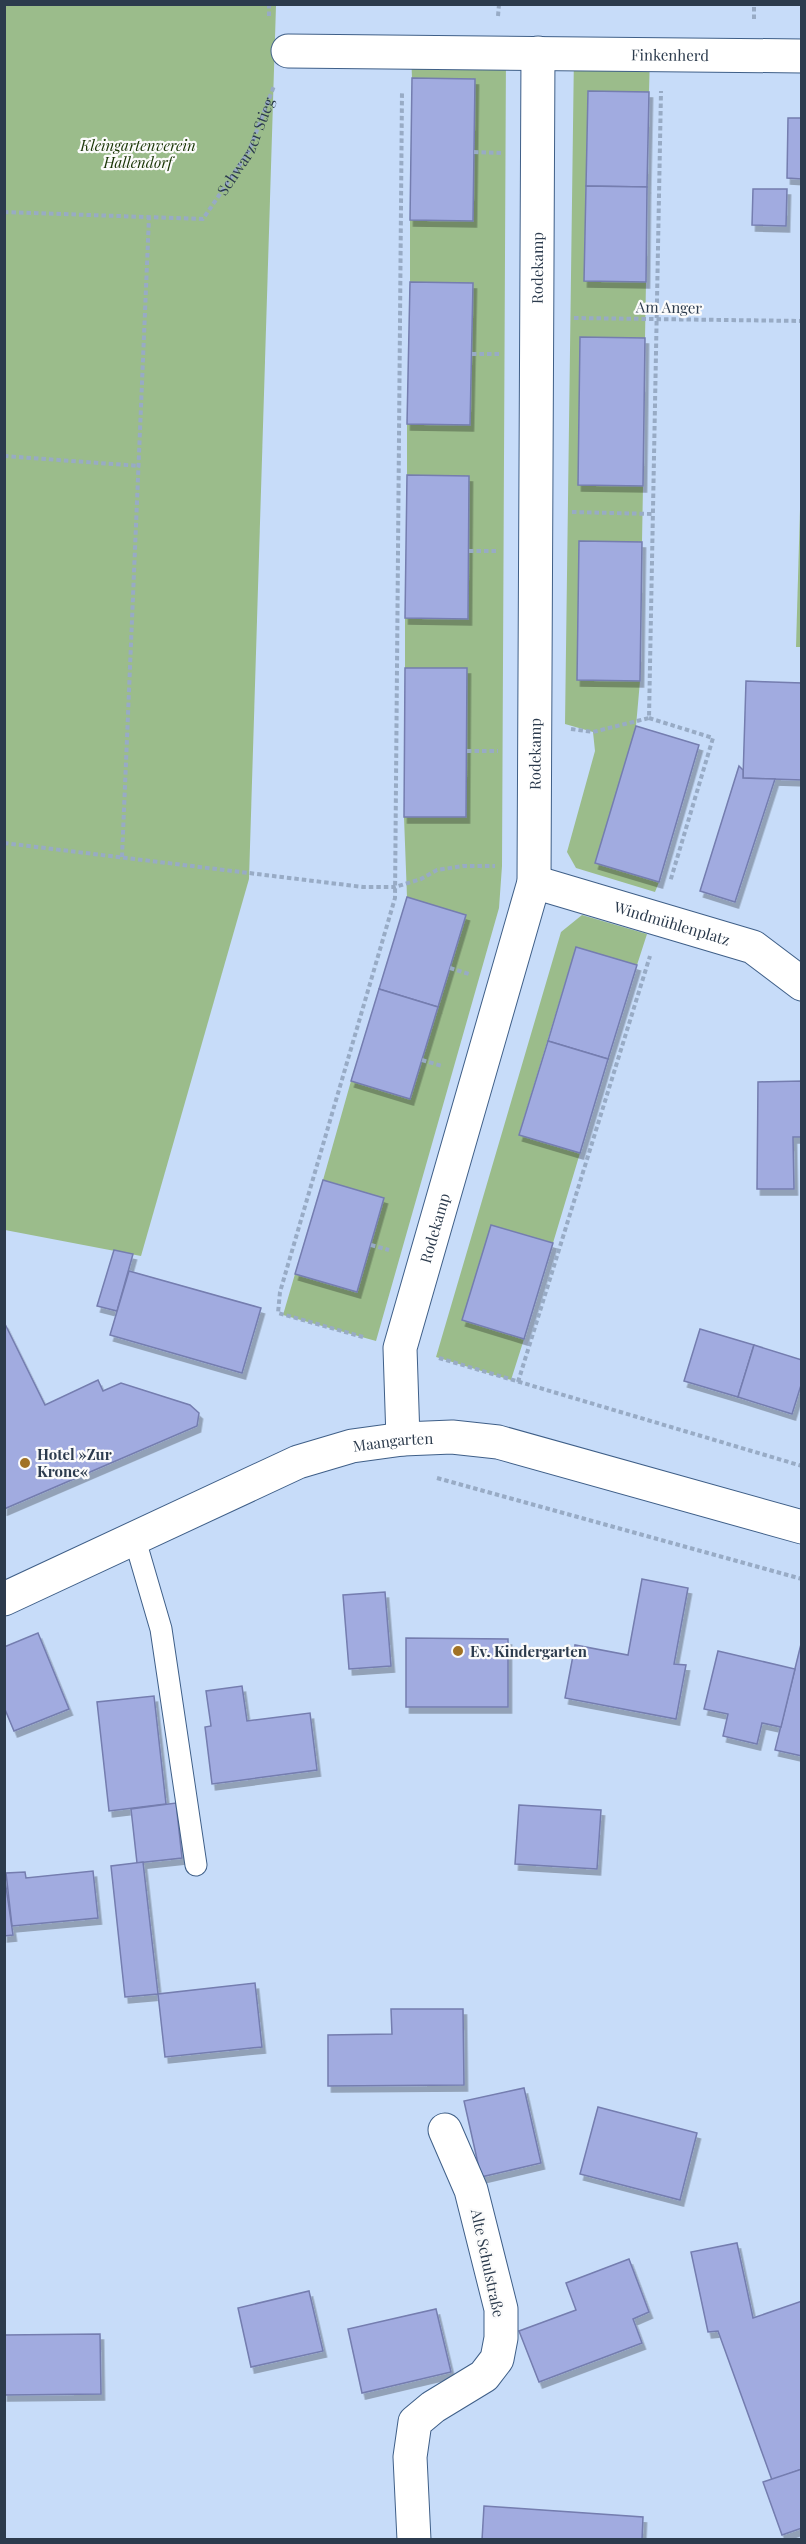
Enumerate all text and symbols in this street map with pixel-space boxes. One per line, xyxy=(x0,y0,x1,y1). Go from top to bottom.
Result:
street label: Finkenherd xyxy=(631,44,709,65)
street label: Schwarzer Stieg xyxy=(212,94,279,199)
park label: Kleingartenverein Hallendorf xyxy=(79,135,196,172)
street label: Rodekamp xyxy=(527,232,547,304)
street label: Am Anger xyxy=(635,296,703,318)
street label: Rodekamp xyxy=(524,718,545,790)
street label: Windmühlenplatz xyxy=(611,896,732,950)
street label: Rodekamp xyxy=(415,1190,454,1265)
street label: Maangarten xyxy=(352,1428,434,1456)
place label: Hotel »Zur Krone« xyxy=(37,1444,112,1481)
marker: Hotel »Zur Krone« xyxy=(18,1456,32,1470)
place label: Ev. Kindergarten xyxy=(470,1641,588,1661)
marker: Ev. Kindergarten xyxy=(451,1644,465,1658)
street label: Alte Schulstraße xyxy=(467,2206,509,2319)

